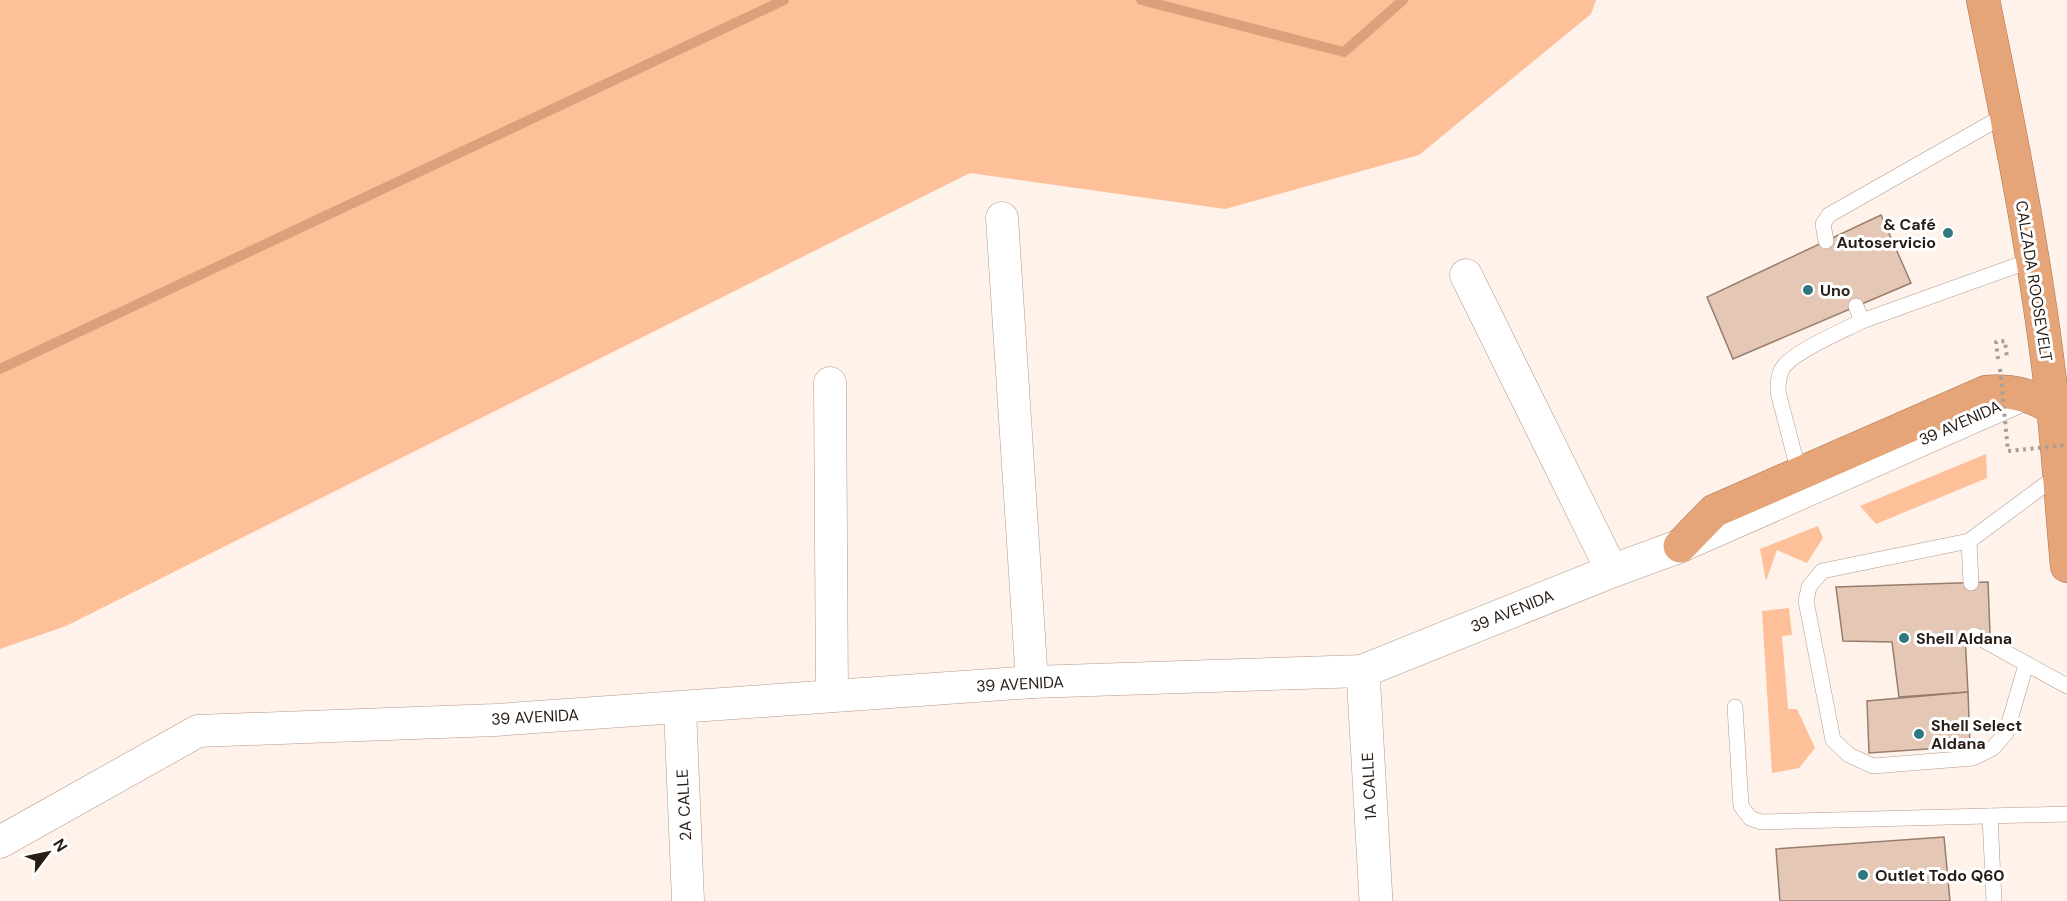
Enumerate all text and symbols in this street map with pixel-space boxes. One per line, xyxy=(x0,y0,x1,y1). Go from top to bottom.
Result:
street label: CALZADA ROOSEVELT xyxy=(2011,199,2057,363)
place label: & Café Autoservicio xyxy=(1836,214,1936,253)
marker: & Café Autoservicio xyxy=(1941,226,1955,240)
place label: Uno xyxy=(1820,280,1851,301)
marker: Uno xyxy=(1801,283,1815,297)
street label: 39 AVENIDA xyxy=(1916,395,2005,450)
street label: 39 AVENIDA xyxy=(1467,585,1557,637)
place label: Shell Aldana xyxy=(1916,628,2012,649)
marker: Shell Aldana xyxy=(1897,631,1911,645)
street label: 39 AVENIDA xyxy=(976,671,1065,697)
street label: 39 AVENIDA xyxy=(491,704,580,730)
place label: Shell Select Aldana xyxy=(1931,715,2022,754)
marker: Shell Select Aldana xyxy=(1912,727,1926,741)
street label: 1A CALLE xyxy=(1357,752,1381,820)
street label: 2A CALLE xyxy=(672,769,696,841)
north arrow xyxy=(18,823,78,883)
text: N xyxy=(48,835,72,856)
place label: Outlet Todo Q60 xyxy=(1875,865,2005,886)
marker: Outlet Todo Q60 xyxy=(1856,868,1870,882)

